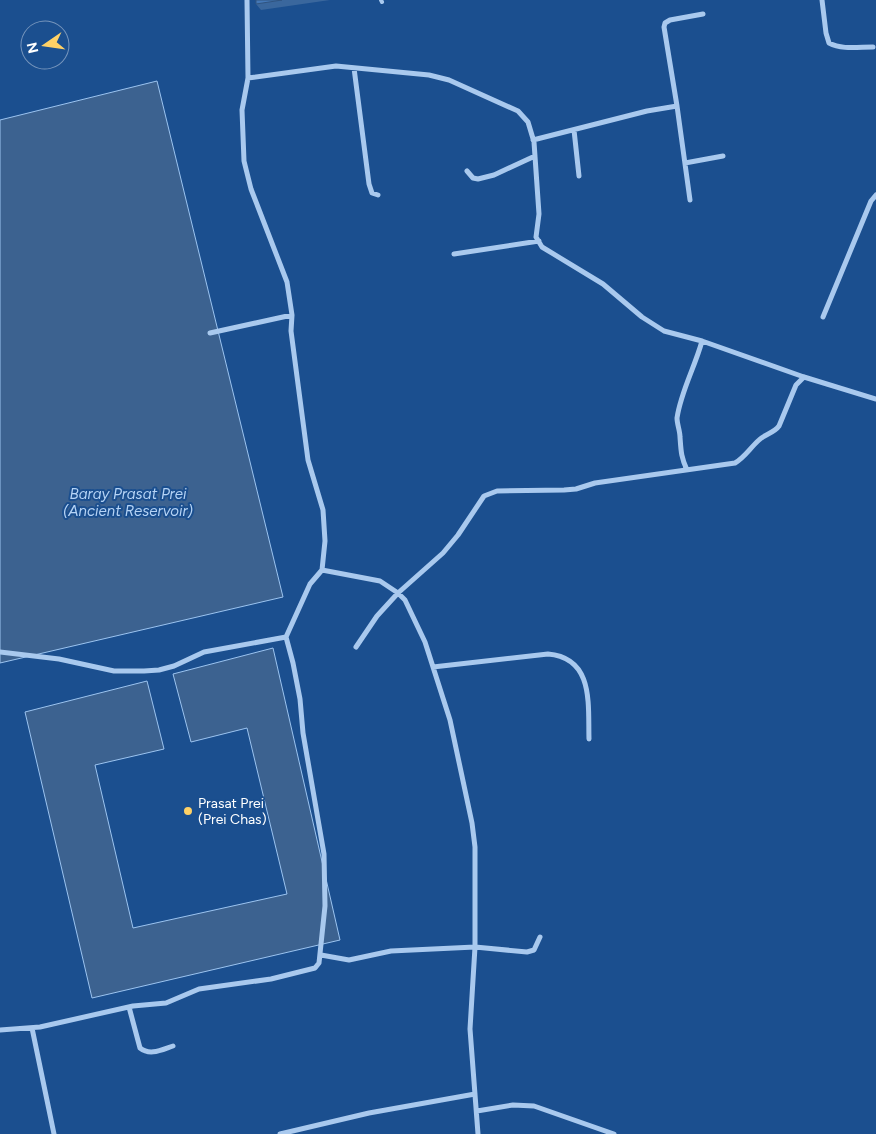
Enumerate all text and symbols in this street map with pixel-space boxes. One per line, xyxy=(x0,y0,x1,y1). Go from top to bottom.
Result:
north arrow xyxy=(20,20,70,70)
text: N xyxy=(23,41,42,55)
water label: Baray Prasat Prei (Ancient Reservoir) xyxy=(63,485,193,520)
place label: Prasat Prei (Prei Chas) xyxy=(198,795,267,828)
marker: Prasat Prei (Prei Chas) xyxy=(182,805,194,817)

